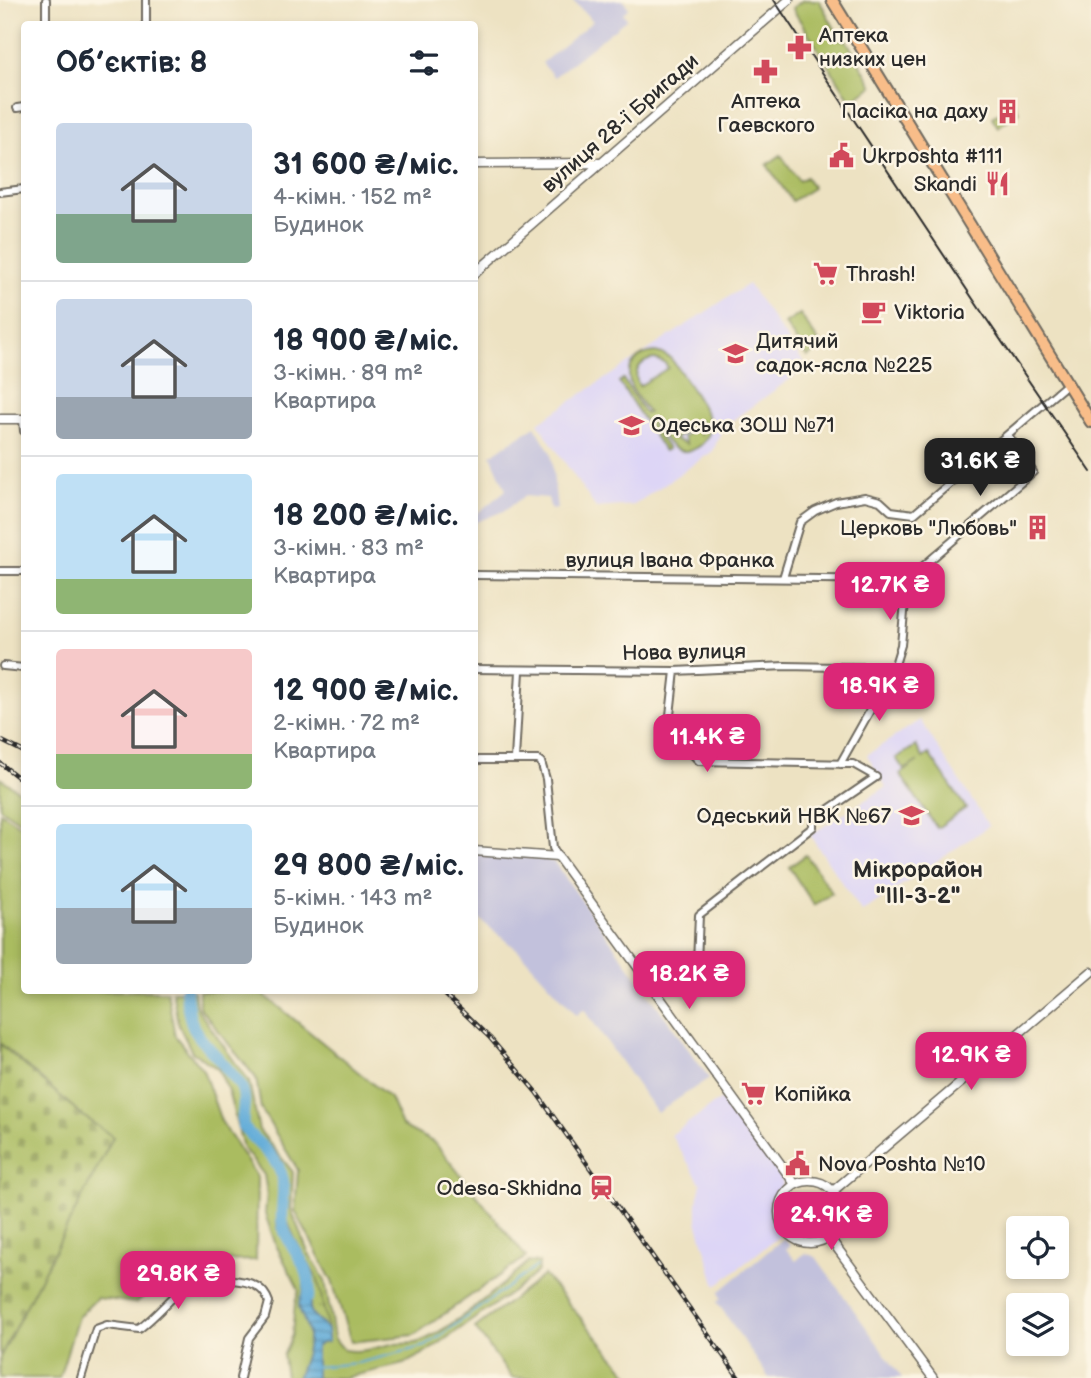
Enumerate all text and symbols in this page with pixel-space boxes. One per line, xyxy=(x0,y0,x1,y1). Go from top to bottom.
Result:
place label: Аптека низких цен xyxy=(818,23,927,72)
pharmacy icon: Аптека низких цен xyxy=(785,33,813,61)
icon: filters xyxy=(405,44,443,82)
text: Об’єктів: 8 xyxy=(56,45,208,81)
street label: вулиця 28-ї Бригади xyxy=(537,48,704,198)
pharmacy icon: Аптека Гаевского xyxy=(752,58,780,86)
place label: Аптека Гаевского xyxy=(717,89,815,138)
building icon: Пасіка на даху xyxy=(994,97,1022,125)
place label: Пасіка на даху xyxy=(841,99,988,124)
public building icon: Ukrposhta #111 xyxy=(828,142,856,170)
place label: Ukrposhta #111 xyxy=(862,144,1003,169)
text: 31 600 ₴/міс. xyxy=(273,147,459,183)
icon: home xyxy=(112,151,196,235)
restaurant icon: Skandi xyxy=(983,170,1011,198)
place label: Skandi xyxy=(914,172,977,197)
text: 4-кімн. · 152 m² xyxy=(273,183,432,211)
text: Будинок xyxy=(273,211,364,239)
supermarket icon: Thrash! xyxy=(812,260,840,288)
place label: Thrash! xyxy=(846,262,915,287)
cafe icon: Viktoria xyxy=(860,298,888,326)
place label: Viktoria xyxy=(894,300,965,325)
text: 18 900 ₴/міс. xyxy=(273,323,459,359)
icon: home xyxy=(112,327,196,411)
place label: Дитячий садок-ясла №225 xyxy=(756,329,933,378)
school or university icon: Дитячий садок-ясла №225 xyxy=(722,339,750,367)
text: 3-кімн. · 89 m² xyxy=(273,359,423,387)
text: Квартира xyxy=(273,387,376,415)
school or university icon: Одеська ЗОШ №71 xyxy=(617,411,645,439)
place label: Одеська ЗОШ №71 xyxy=(651,413,835,438)
pin: 31.6K ₴ xyxy=(915,438,1045,498)
text: 31.6K ₴ xyxy=(940,447,1020,475)
text: 18 200 ₴/міс. xyxy=(273,498,458,534)
icon: home xyxy=(112,502,196,586)
building icon: Церковь "Любовь" xyxy=(1023,514,1051,542)
place label: Церковь "Любовь" xyxy=(840,516,1017,541)
text: 3-кімн. · 83 m² xyxy=(273,534,424,562)
street label: вулиця Івана Франка xyxy=(566,548,775,573)
text: Квартира xyxy=(273,562,376,590)
pin: 12.7K ₴ xyxy=(825,562,955,622)
text: 12.7K ₴ xyxy=(851,571,929,599)
street label: Нова вулиця xyxy=(622,639,746,666)
pin: 18.9K ₴ xyxy=(814,664,944,723)
text: 18.9K ₴ xyxy=(839,672,919,700)
text: 12 900 ₴/міс. xyxy=(273,673,459,709)
icon: home xyxy=(112,677,196,761)
text: 2-кімн. · 72 m² xyxy=(273,709,420,737)
pin: 11.4K ₴ xyxy=(642,714,772,774)
text: 11.4K ₴ xyxy=(669,723,745,751)
text: Квартира xyxy=(273,737,376,765)
school or university icon: Одеський НВК №67 xyxy=(897,802,925,830)
place label: Одеський НВК №67 xyxy=(696,804,892,829)
text: 29 800 ₴/міс. xyxy=(273,848,464,884)
icon: home xyxy=(112,852,196,936)
district label: Мікрорайон "ІІІ-3-2" xyxy=(853,856,983,910)
text: 5-кімн. · 143 m² xyxy=(273,884,432,912)
text: Будинок xyxy=(273,912,364,940)
pin: 18.2K ₴ xyxy=(624,951,754,1011)
text: 18.2K ₴ xyxy=(649,960,729,988)
pin: 12.9K ₴ xyxy=(906,1032,1036,1092)
text: 12.9K ₴ xyxy=(931,1041,1011,1069)
supermarket icon: Копійка xyxy=(740,1080,768,1108)
place label: Копійка xyxy=(774,1082,852,1107)
public building icon: Nova Poshta №10 xyxy=(784,1150,812,1178)
place label: Nova Poshta №10 xyxy=(818,1152,986,1177)
station icon: Odesa-Skhidna xyxy=(588,1174,616,1202)
place label: Odesa-Skhidna xyxy=(437,1176,582,1201)
pin: 24.9K ₴ xyxy=(766,1192,896,1252)
text: 24.9K ₴ xyxy=(790,1201,872,1229)
map controls xyxy=(1006,1216,1069,1356)
button: locate xyxy=(1006,1216,1069,1279)
pin: 29.8K ₴ xyxy=(113,1252,243,1311)
text: 29.8K ₴ xyxy=(136,1260,220,1288)
button: layers xyxy=(1006,1293,1069,1356)

